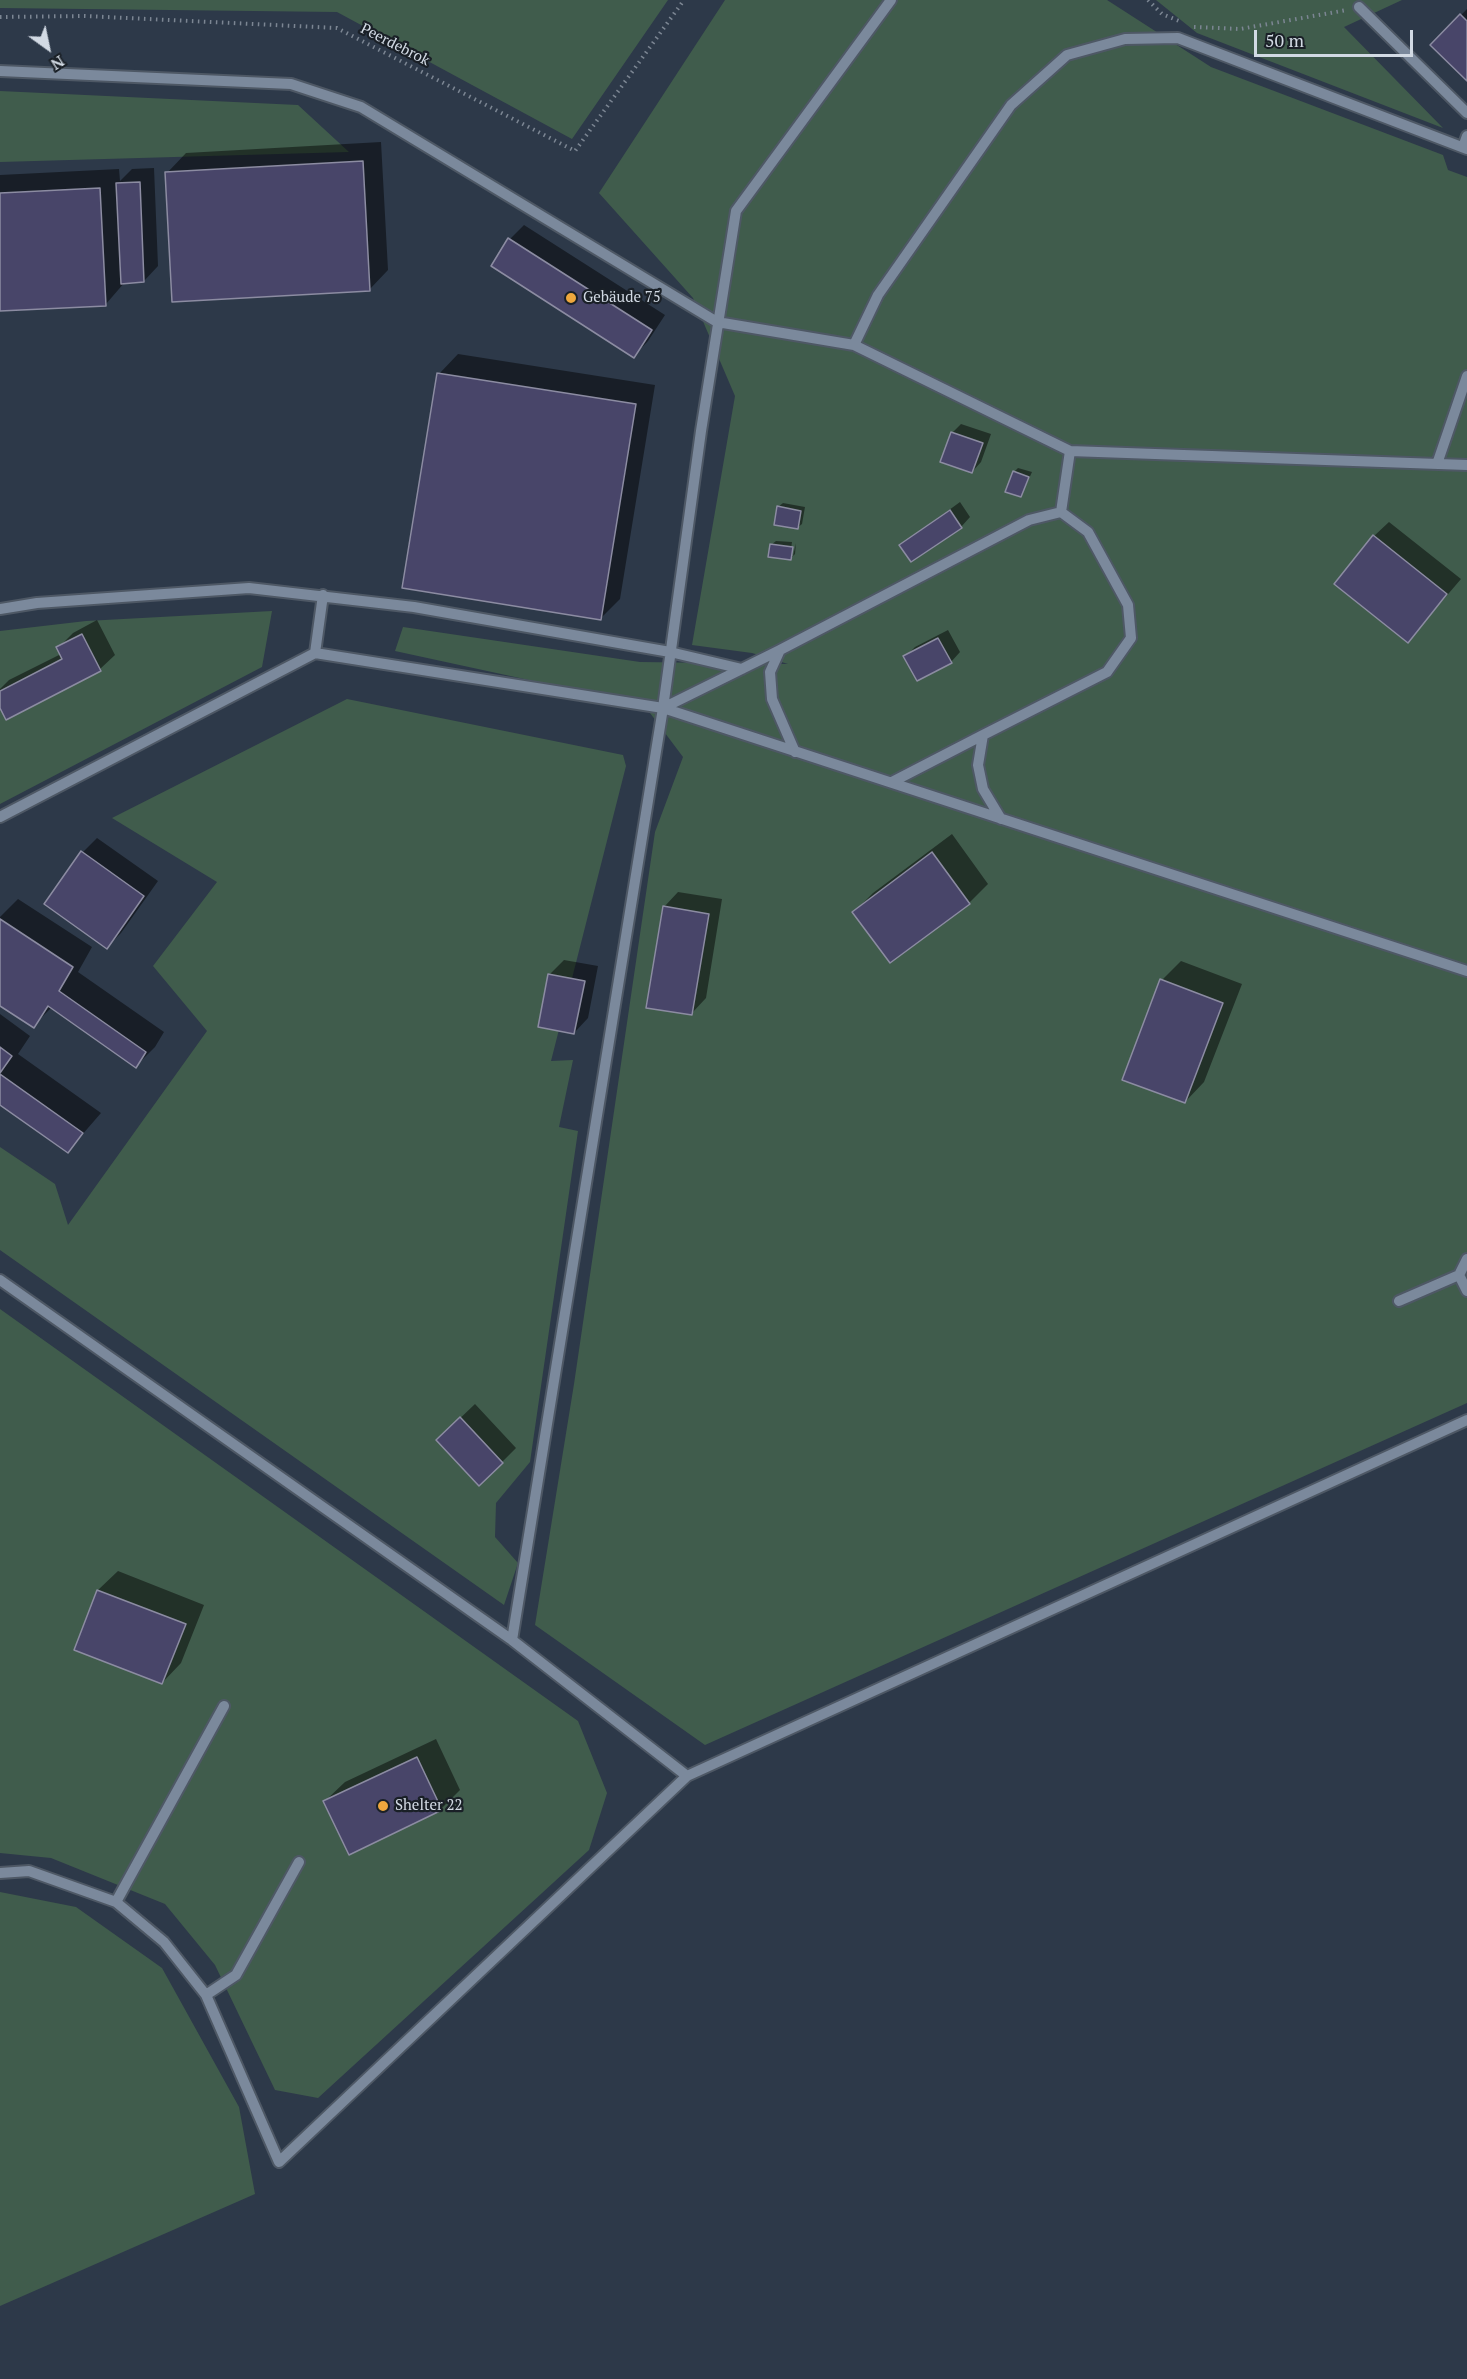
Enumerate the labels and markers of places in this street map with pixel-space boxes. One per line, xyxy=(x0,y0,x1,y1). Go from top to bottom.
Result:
place label: Gebäude 75 xyxy=(583,289,661,307)
marker: Gebäude 75 xyxy=(564,291,578,305)
place label: Shelter 22 xyxy=(395,1797,462,1815)
marker: Shelter 22 xyxy=(376,1799,390,1813)

